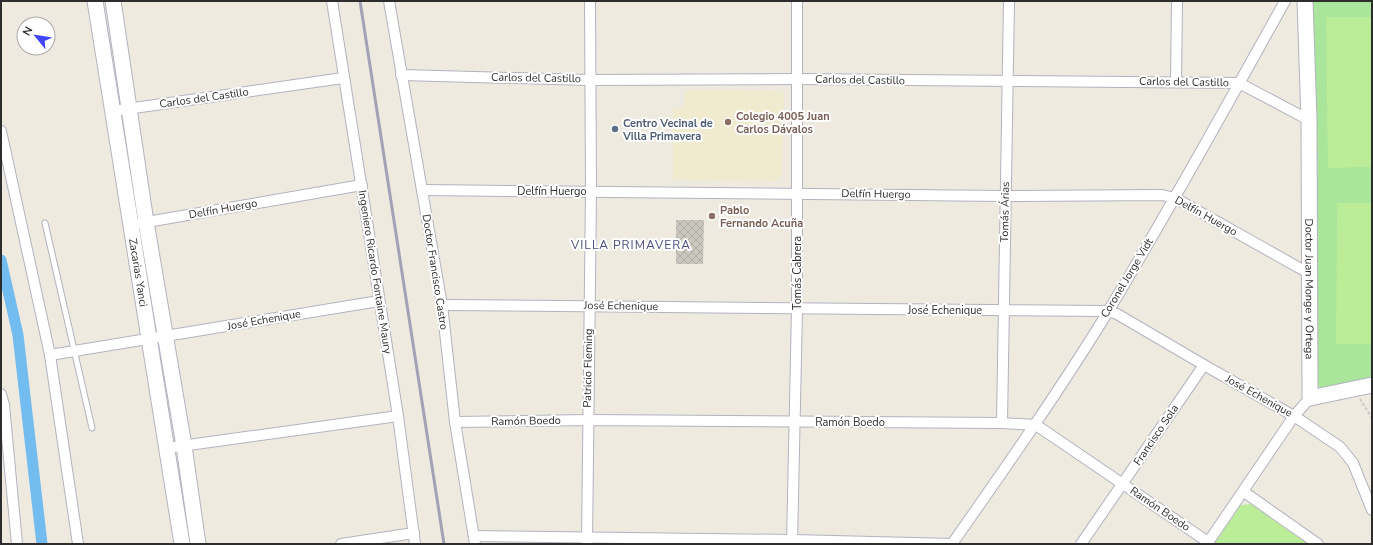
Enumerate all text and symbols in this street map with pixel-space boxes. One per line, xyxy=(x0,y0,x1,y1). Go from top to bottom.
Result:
north arrow xyxy=(16,16,56,56)
text: N xyxy=(19,24,36,39)
street label: Carlos del Castillo xyxy=(491,70,581,86)
street label: Carlos del Castillo xyxy=(815,72,905,88)
street label: Carlos del Castillo xyxy=(1139,74,1229,90)
street label: Carlos del Castillo xyxy=(158,84,250,112)
place label: Colegio 4005 Juan Carlos Dávalos xyxy=(736,109,830,137)
place label: Centro Vecinal de Villa Primavera xyxy=(622,116,713,144)
marker: Colegio 4005 Juan Carlos Dávalos xyxy=(723,117,733,127)
marker: Centro Vecinal de Villa Primavera xyxy=(610,124,620,134)
street label: Tomás Árias xyxy=(996,181,1013,243)
street label: Delfín Huergo xyxy=(517,184,587,199)
street label: Delfín Huergo xyxy=(841,186,911,202)
street label: Ingeniero Ricardo Fontaine Maury xyxy=(355,189,395,355)
street label: Delfín Huergo xyxy=(1172,193,1240,239)
street label: Delfín Huergo xyxy=(188,196,258,222)
place label: Pablo Fernando Acuña xyxy=(720,203,803,231)
marker: Pablo Fernando Acuña xyxy=(707,211,717,221)
street label: Doctor Francisco Castro xyxy=(418,213,452,331)
street label: Doctor Juan Monge y Ortega xyxy=(1302,218,1317,360)
street label: Coronel Jorge Vidt xyxy=(1097,235,1157,321)
street label: Tomás Cabrera xyxy=(790,236,805,310)
street label: Zacarias Yanci xyxy=(126,237,151,308)
district label: VILLA PRIMAVERA xyxy=(570,237,691,253)
street label: José Echenique xyxy=(583,298,658,314)
street label: José Echenique xyxy=(907,303,982,318)
street label: José Echenique xyxy=(225,306,302,334)
street label: Patricio Fleming xyxy=(580,328,596,408)
street label: José Echenique xyxy=(1222,371,1295,421)
street label: Francisco Sola xyxy=(1130,401,1182,469)
street label: Ramón Boedo xyxy=(491,413,561,429)
street label: Ramón Boedo xyxy=(815,415,885,430)
street label: Ramón Boedo xyxy=(1127,483,1193,535)

